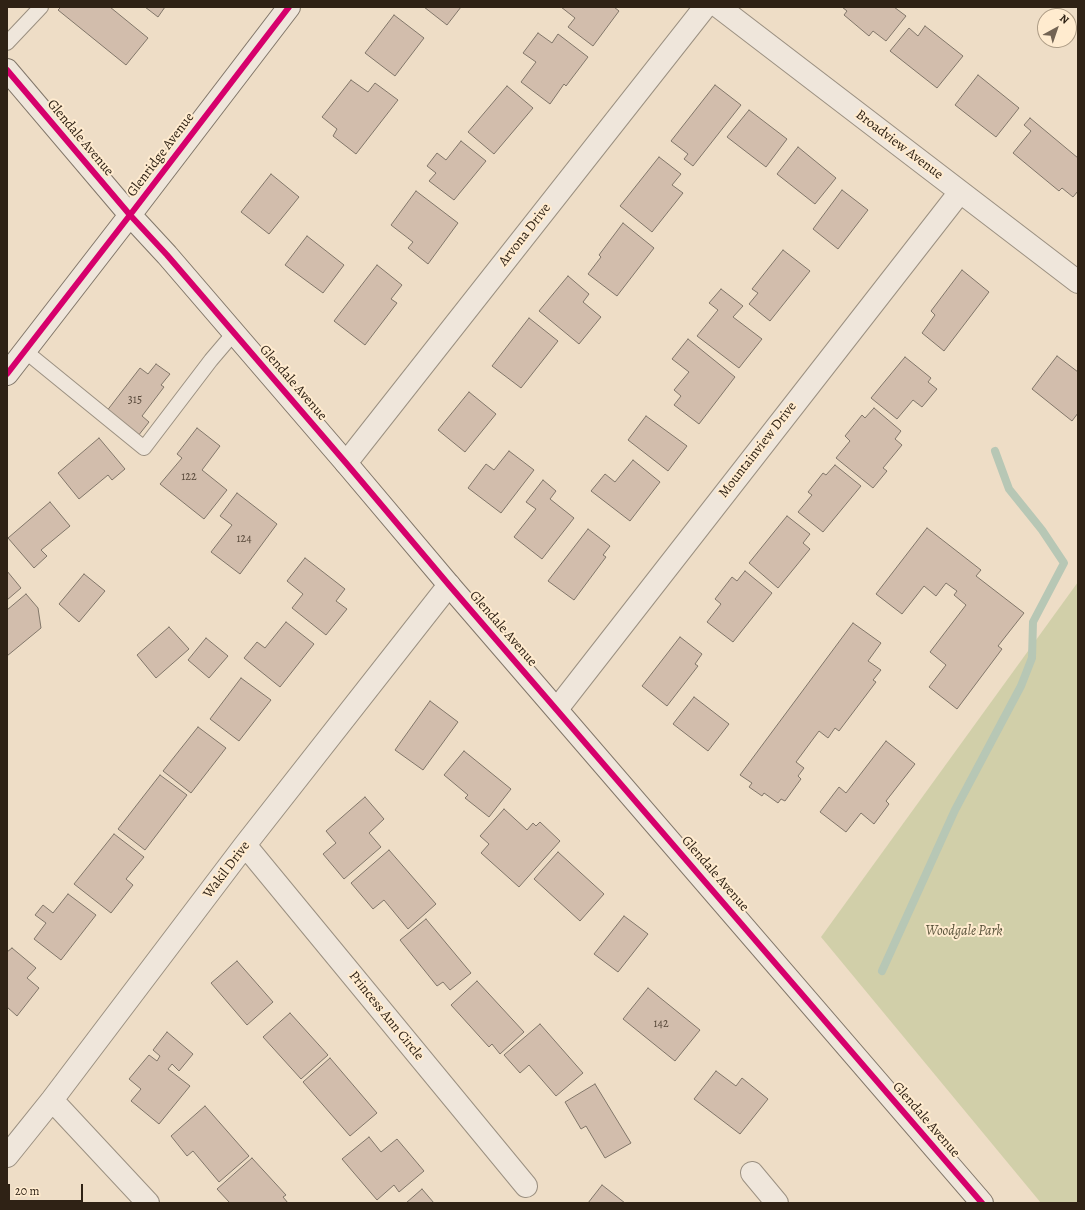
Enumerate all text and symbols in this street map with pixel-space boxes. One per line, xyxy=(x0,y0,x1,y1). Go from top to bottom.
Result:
north arrow xyxy=(1037,8,1077,48)
text: N xyxy=(1056,11,1072,28)
street label: Glendale Avenue xyxy=(43,96,117,180)
street label: Broadview Avenue xyxy=(852,107,946,183)
street label: Glenridge Avenue xyxy=(124,110,198,200)
street label: Arvona Drive xyxy=(495,200,555,270)
street label: Glendale Avenue xyxy=(256,342,330,424)
house number: 315 xyxy=(128,393,142,407)
street label: Mountainview Drive xyxy=(715,399,801,501)
house number: 122 xyxy=(181,470,197,484)
house number: 124 xyxy=(236,532,252,546)
street label: Glendale Avenue xyxy=(466,588,540,670)
street label: Glendale Avenue xyxy=(678,833,752,915)
street label: Wakil Drive xyxy=(200,838,254,902)
park label: Woodgale Park xyxy=(925,924,1003,940)
street label: Princess Ann Circle xyxy=(345,968,427,1064)
house number: 142 xyxy=(653,1017,669,1031)
street label: Glendale Avenue xyxy=(889,1079,963,1161)
scale bar xyxy=(10,1176,85,1202)
text: 20 m xyxy=(15,1183,39,1199)

